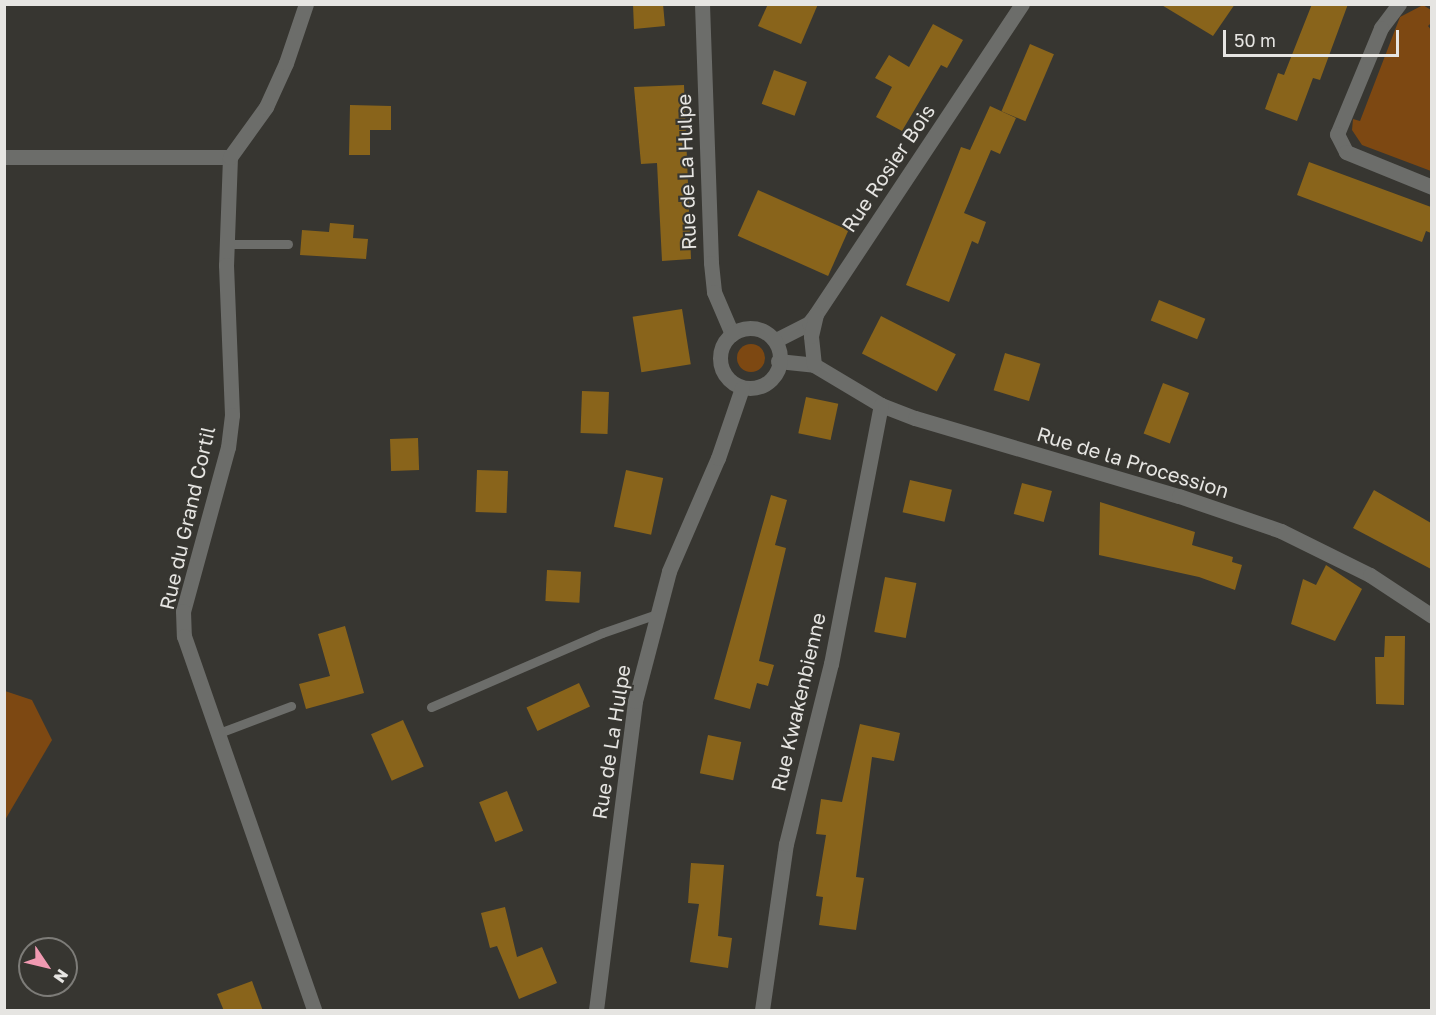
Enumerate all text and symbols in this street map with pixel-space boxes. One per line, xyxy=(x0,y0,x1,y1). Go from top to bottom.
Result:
scale bar xyxy=(1226,18,1402,56)
text: 50 m xyxy=(1234,29,1276,51)
street label: Rue de La Hulpe xyxy=(671,93,701,251)
street label: Rue Rosier Bois xyxy=(836,100,940,236)
street label: Rue de la Procession xyxy=(1034,421,1232,503)
street label: Rue du Grand Cortil xyxy=(154,424,220,612)
street label: Rue Kwakenbienne xyxy=(766,610,830,794)
street label: Rue de La Hulpe xyxy=(587,663,635,821)
north arrow xyxy=(18,937,78,997)
text: N xyxy=(49,965,73,987)

